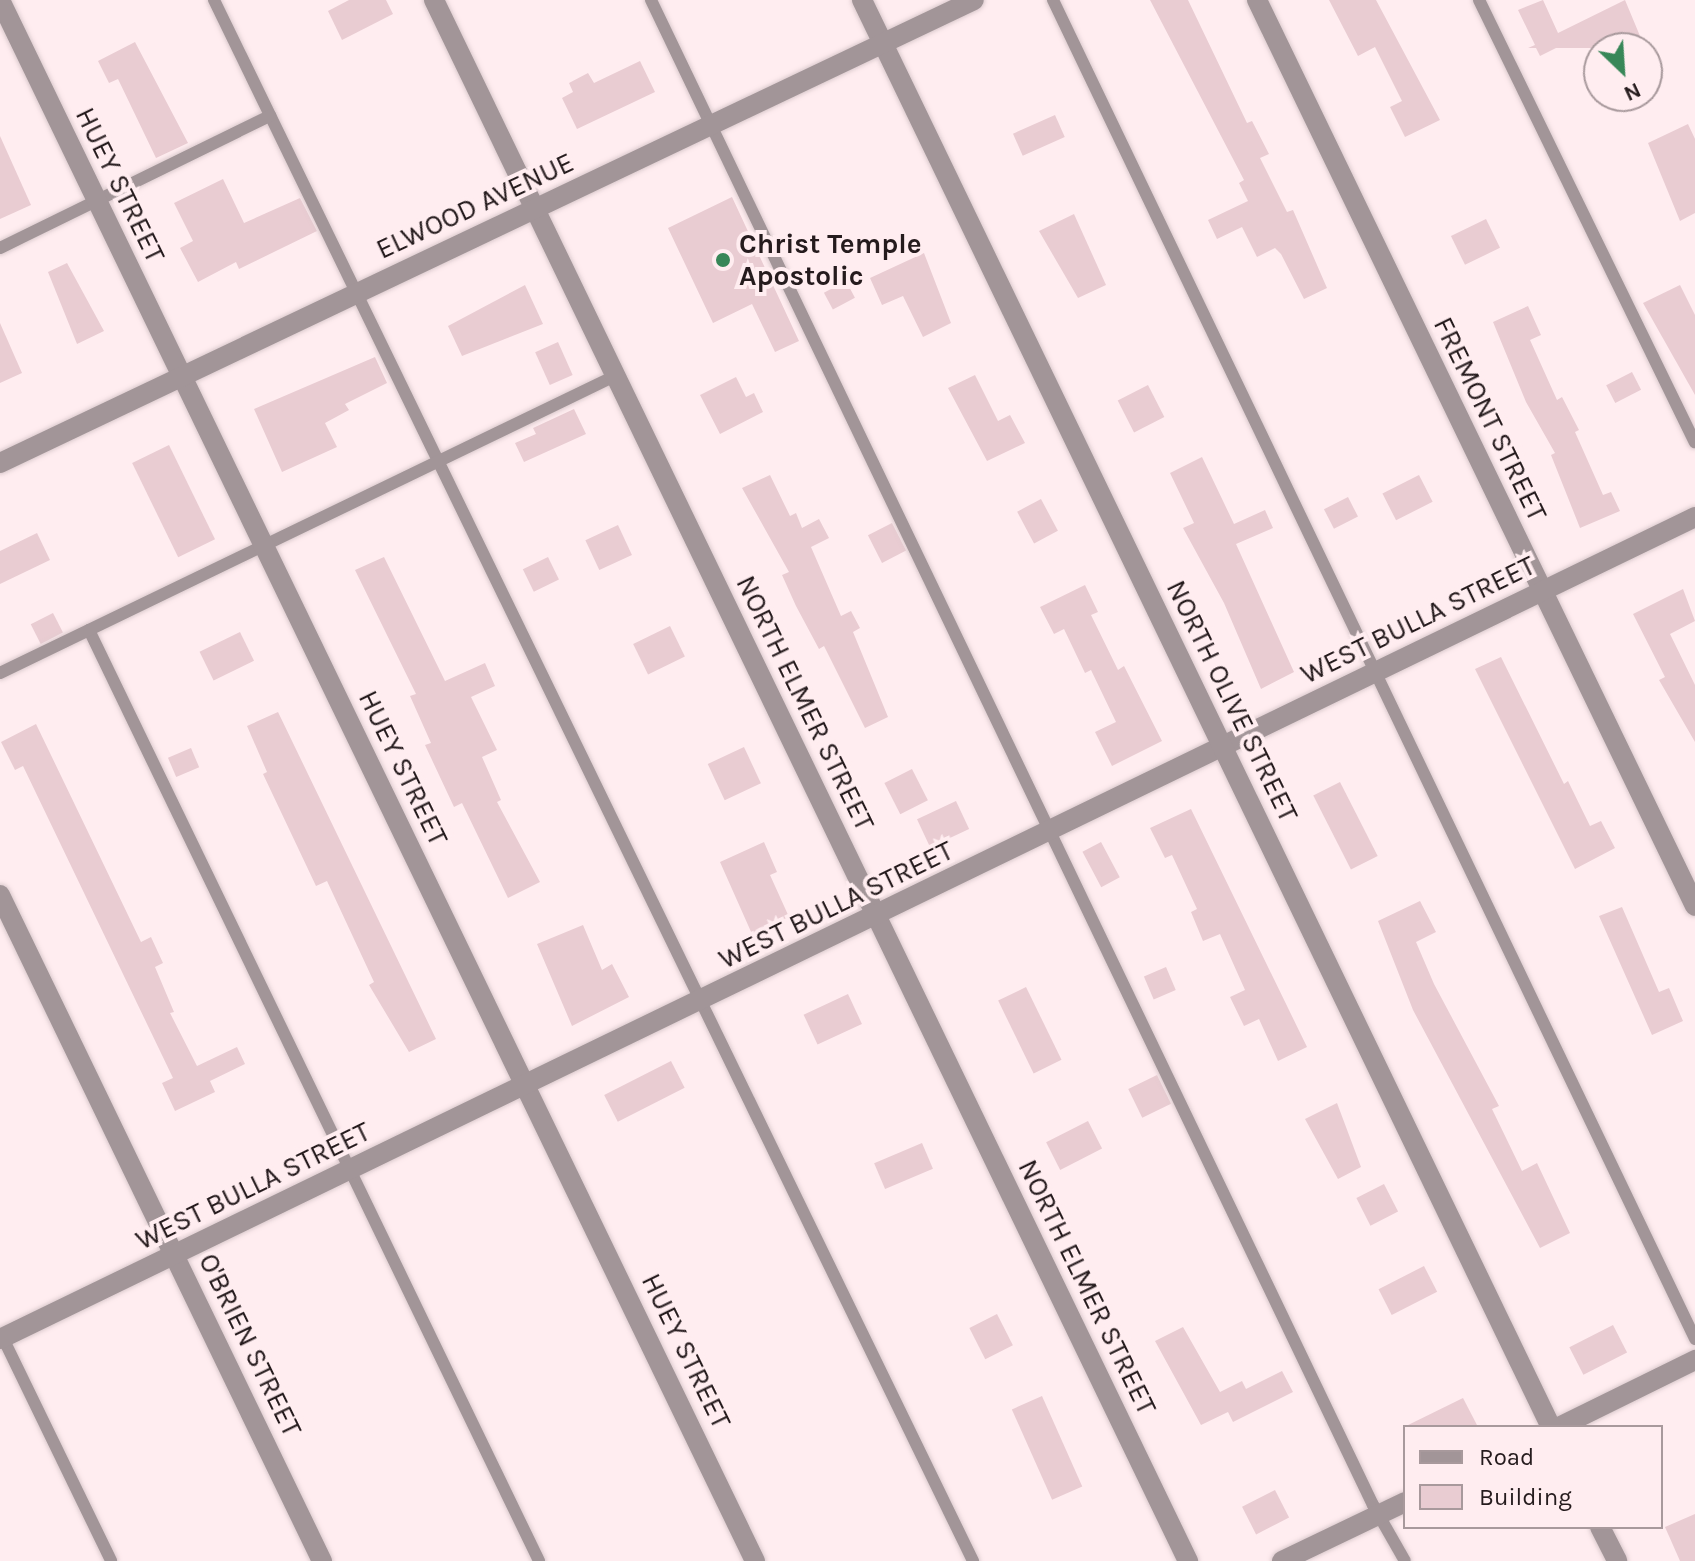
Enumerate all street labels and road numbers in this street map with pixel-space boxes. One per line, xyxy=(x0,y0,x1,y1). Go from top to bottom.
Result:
street label: HUEY STREET xyxy=(68,102,172,268)
street label: ELWOOD AVENUE xyxy=(371,146,579,266)
street label: FREMONT STREET xyxy=(1426,312,1554,526)
street label: WEST BULLA STREET xyxy=(1295,549,1541,691)
street label: NORTH ELMER STREET xyxy=(729,570,881,836)
street label: NORTH OLIVE STREET xyxy=(1159,575,1305,827)
street label: HUEY STREET xyxy=(351,685,455,851)
street label: WEST BULLA STREET xyxy=(713,834,959,976)
street label: WEST BULLA STREET xyxy=(130,1115,376,1257)
street label: NORTH ELMER STREET xyxy=(1011,1154,1163,1420)
street label: O'BRIEN STREET xyxy=(191,1248,309,1442)
street label: HUEY STREET xyxy=(634,1268,738,1434)

